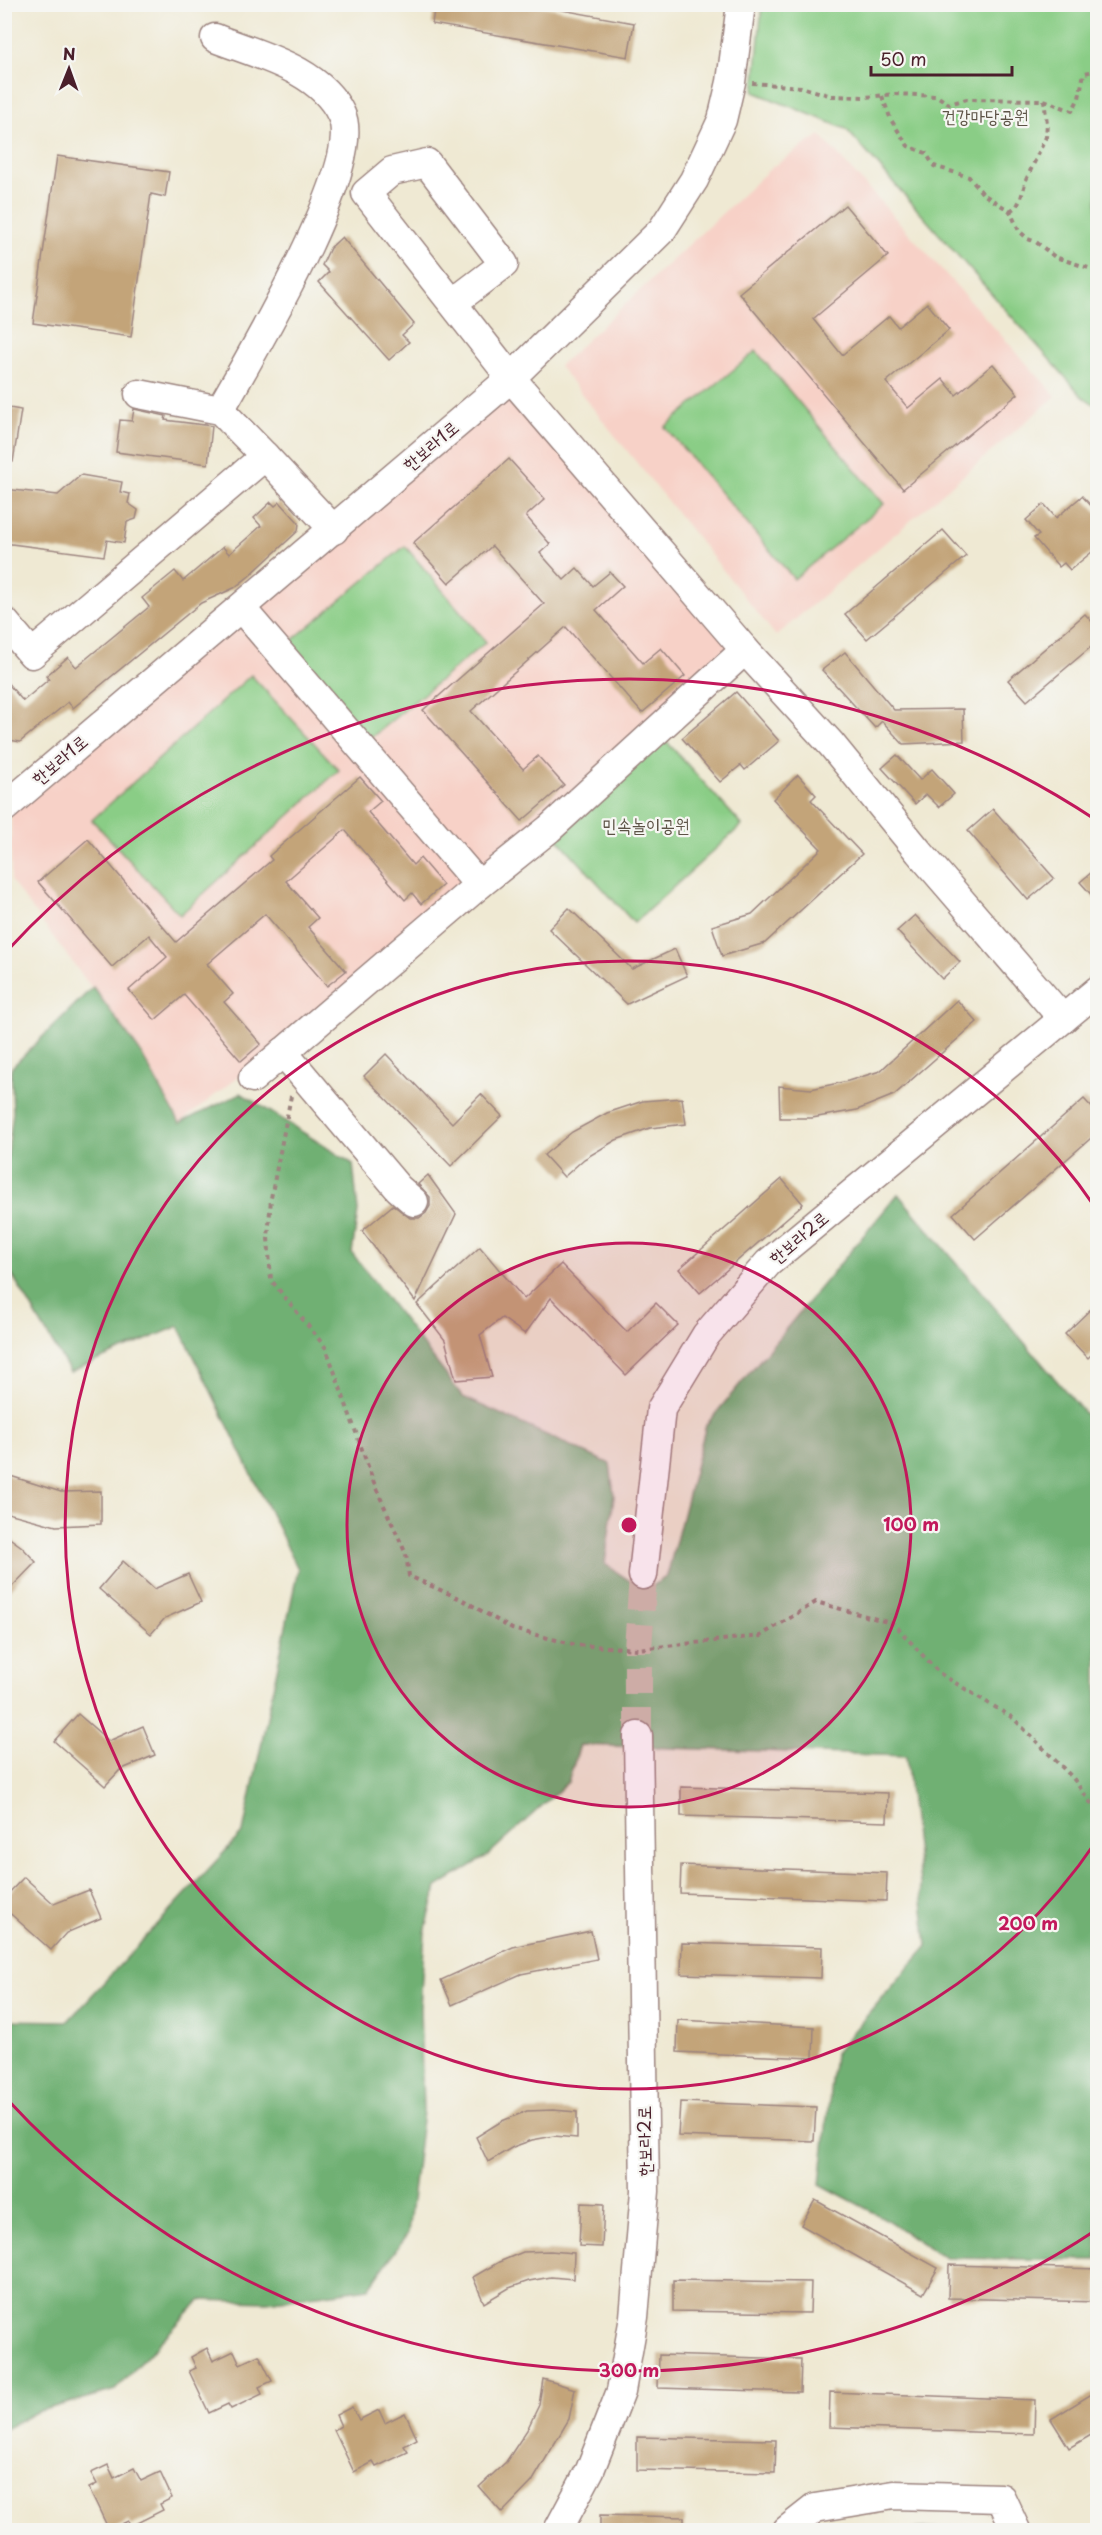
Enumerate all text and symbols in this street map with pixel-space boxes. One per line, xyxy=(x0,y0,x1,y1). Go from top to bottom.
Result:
north arrow xyxy=(39,39,99,99)
scale bar xyxy=(871,39,1012,77)
text: N xyxy=(63,41,76,65)
text: 50 m xyxy=(880,45,927,72)
park label: 건강마당공원 xyxy=(942,102,1028,129)
street label: 한보라1로 xyxy=(396,413,464,476)
street label: 한보라1로 xyxy=(25,727,93,790)
park label: 민속놀이공원 xyxy=(603,811,689,838)
street label: 한보라2로 xyxy=(762,1204,834,1270)
text: 100 m xyxy=(883,1510,939,1537)
centre of rings xyxy=(619,1515,639,1535)
text: 200 m xyxy=(998,1909,1058,1936)
street label: 한보라2로 xyxy=(629,2105,658,2177)
text: 300 m xyxy=(599,2356,659,2383)

